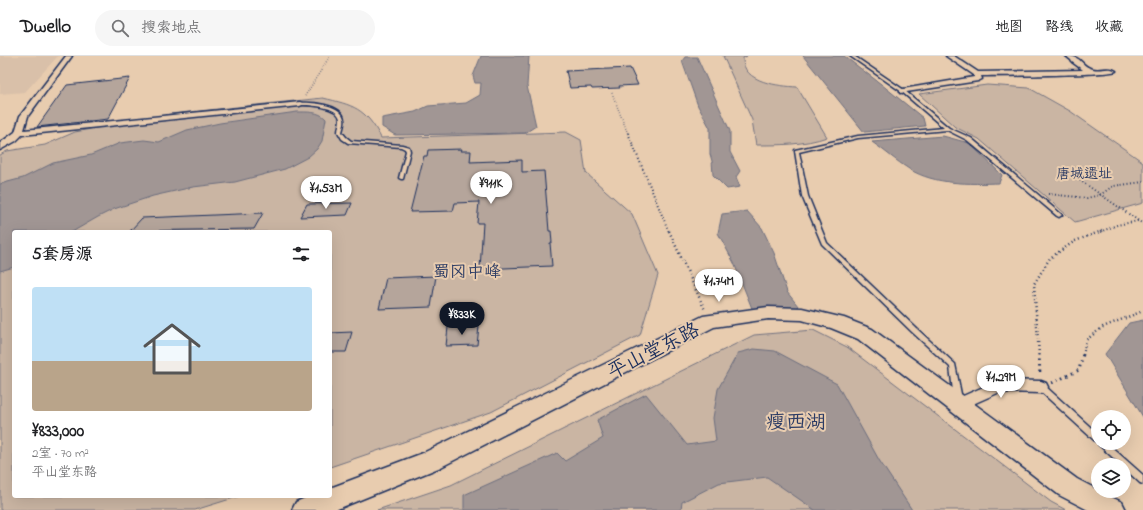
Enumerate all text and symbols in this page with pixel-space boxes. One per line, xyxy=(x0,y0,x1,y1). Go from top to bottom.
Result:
search box xyxy=(95,10,375,46)
text: Dwello xyxy=(20,14,71,41)
icon: search xyxy=(109,17,131,39)
text: 搜索地点 xyxy=(141,17,201,39)
text: 地图 xyxy=(995,17,1023,38)
text: 路线 xyxy=(1045,17,1073,38)
text: 收藏 xyxy=(1095,17,1123,38)
park label: 唐城遗址 xyxy=(1056,164,1112,185)
pin: ¥911K xyxy=(463,171,519,205)
text: ¥911K xyxy=(479,174,503,193)
pin: ¥1.53M xyxy=(293,176,359,210)
text: ¥1.53M xyxy=(310,179,342,198)
text: 5套房源 xyxy=(32,242,93,267)
icon: filters xyxy=(290,243,312,265)
park label: 蜀冈中峰 xyxy=(433,260,501,285)
pin: ¥1.74M xyxy=(686,269,752,303)
text: ¥1.74M xyxy=(704,272,734,291)
pin: ¥833K xyxy=(434,302,490,336)
text: ¥833K xyxy=(449,305,476,324)
icon: home xyxy=(136,313,208,385)
street label: 平山堂东路 xyxy=(603,316,706,388)
pin: ¥1.29M xyxy=(968,365,1034,399)
text: ¥1.29M xyxy=(986,368,1016,387)
park label: 瘦西湖 xyxy=(766,409,826,438)
map controls xyxy=(1091,410,1131,498)
button: locate xyxy=(1091,410,1131,450)
text: ¥833,000 xyxy=(32,419,84,444)
text: 2室 · 70 m² xyxy=(32,444,89,463)
button: layers xyxy=(1091,458,1131,498)
text: 平山堂东路 xyxy=(32,463,97,482)

